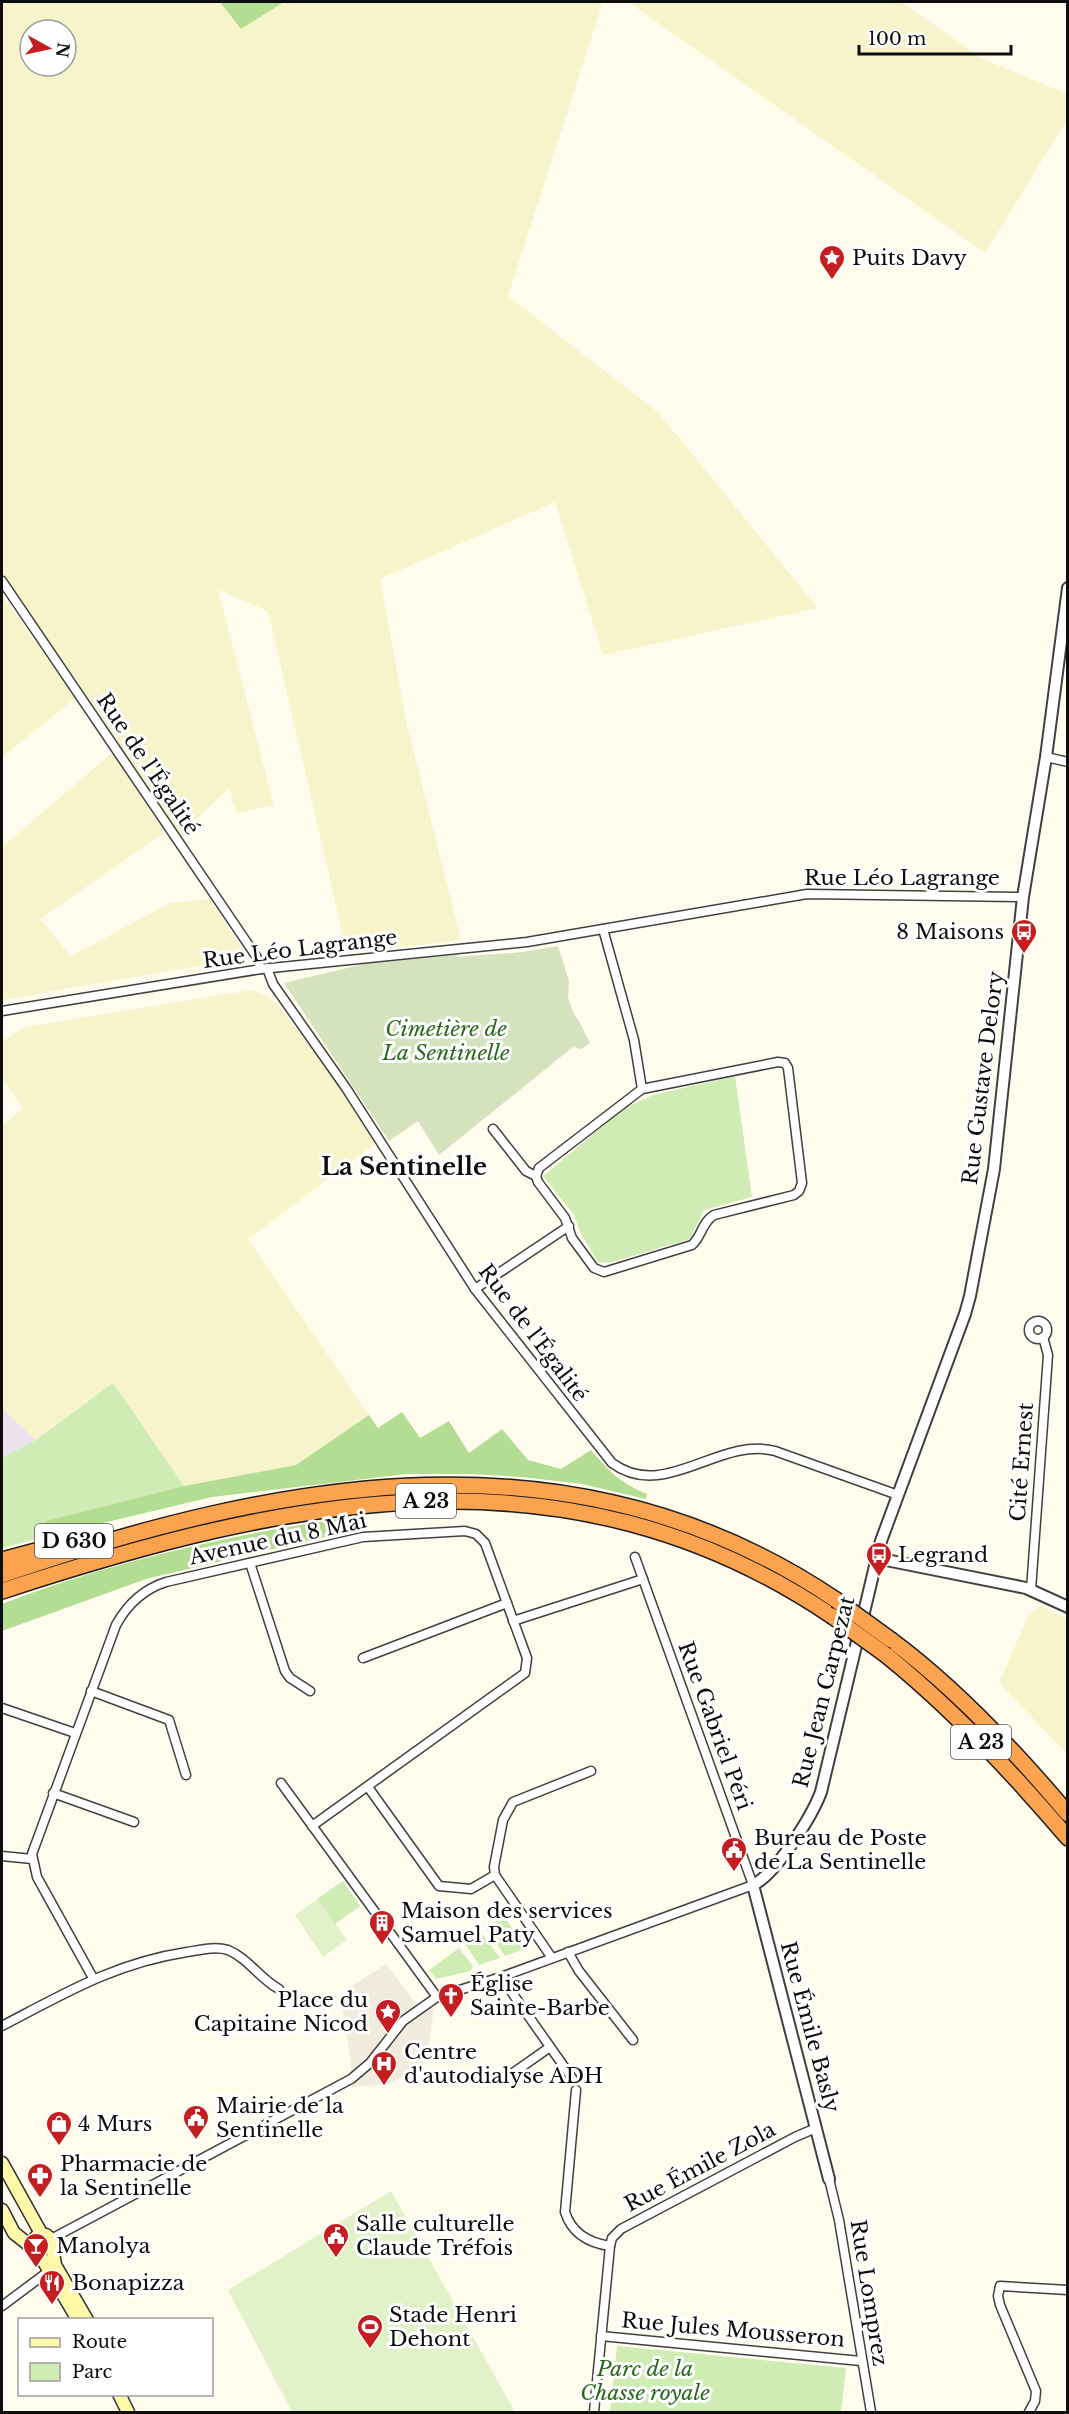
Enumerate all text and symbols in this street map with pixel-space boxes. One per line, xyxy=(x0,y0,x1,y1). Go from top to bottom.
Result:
north arrow xyxy=(18,18,78,78)
scale bar xyxy=(859,18,1010,56)
text: 100 m xyxy=(868,28,926,50)
text: N xyxy=(52,41,74,59)
place icon: Puits Davy xyxy=(817,243,847,281)
place label: Puits Davy xyxy=(852,245,968,271)
street label: Rue de l'Égalité xyxy=(91,688,205,840)
street label: Rue Léo Lagrange xyxy=(804,865,1000,891)
bus stop icon: 8 Maisons xyxy=(1009,917,1039,955)
place label: 8 Maisons xyxy=(896,919,1004,945)
street label: Rue Léo Lagrange xyxy=(201,924,399,974)
street label: Rue Gustave Delory xyxy=(957,969,1009,1186)
park label: Cimetière de La Sentinelle xyxy=(381,1016,510,1066)
district label: La Sentinelle xyxy=(321,1152,487,1181)
street label: Rue de l'Égalité xyxy=(473,1259,593,1407)
street label: Cité Ernest xyxy=(1005,1402,1039,1522)
road number: A 23 xyxy=(396,1484,456,1518)
street label: Avenue du 8 Mai xyxy=(186,1507,369,1571)
road number: D 630 xyxy=(35,1524,113,1558)
bus stop icon: Legrand xyxy=(864,1540,894,1578)
place label: Legrand xyxy=(898,1542,988,1568)
street label: Rue Jean Carpezat xyxy=(788,1593,860,1791)
street label: Rue Gabriel Péri xyxy=(672,1638,758,1814)
road number: A 23 xyxy=(951,1725,1011,1759)
place label: Bureau de Poste de La Sentinelle xyxy=(754,1825,927,1875)
public building icon: Bureau de Poste de La Sentinelle xyxy=(719,1835,749,1873)
place label: Maison des services Samuel Paty xyxy=(401,1898,613,1948)
building icon: Maison des services Samuel Paty xyxy=(367,1908,397,1946)
street label: Rue Émile Basly xyxy=(775,1939,845,2116)
place label: Église Sainte-Barbe xyxy=(470,1971,610,2021)
church icon: Église Sainte-Barbe xyxy=(436,1981,466,2019)
place label: Place du Capitaine Nicod xyxy=(194,1987,368,2037)
place icon: Place du Capitaine Nicod xyxy=(373,1997,403,2035)
place label: Centre d'autodialyse ADH xyxy=(404,2039,603,2089)
hospital icon: Centre d'autodialyse ADH xyxy=(369,2049,399,2087)
place label: Mairie de la Sentinelle xyxy=(216,2093,344,2143)
public building icon: Mairie de la Sentinelle xyxy=(181,2103,211,2141)
shop icon: 4 Murs xyxy=(44,2109,74,2147)
place label: 4 Murs xyxy=(78,2111,152,2137)
street label: Rue Émile Zola xyxy=(620,2116,780,2218)
place label: Pharmacie de la Sentinelle xyxy=(60,2151,207,2201)
pharmacy icon: Pharmacie de la Sentinelle xyxy=(25,2161,55,2199)
place label: Salle culturelle Claude Tréfois xyxy=(356,2211,515,2261)
street label: Rue Lomprez xyxy=(845,2218,893,2368)
public building icon: Salle culturelle Claude Tréfois xyxy=(321,2221,351,2259)
bar icon: Manolya xyxy=(21,2231,51,2269)
place label: Manolya xyxy=(56,2233,151,2259)
restaurant icon: Bonapizza xyxy=(37,2268,67,2306)
place label: Bonapizza xyxy=(72,2270,185,2296)
place label: Stade Henri Dehont xyxy=(389,2302,517,2352)
street label: Rue Jules Mousseron xyxy=(620,2307,846,2353)
sports icon: Stade Henri Dehont xyxy=(355,2312,385,2350)
legend xyxy=(18,2318,213,2396)
text: Route xyxy=(72,2331,127,2353)
park label: Parc de la Chasse royale xyxy=(580,2356,710,2406)
text: Parc xyxy=(72,2361,113,2383)

